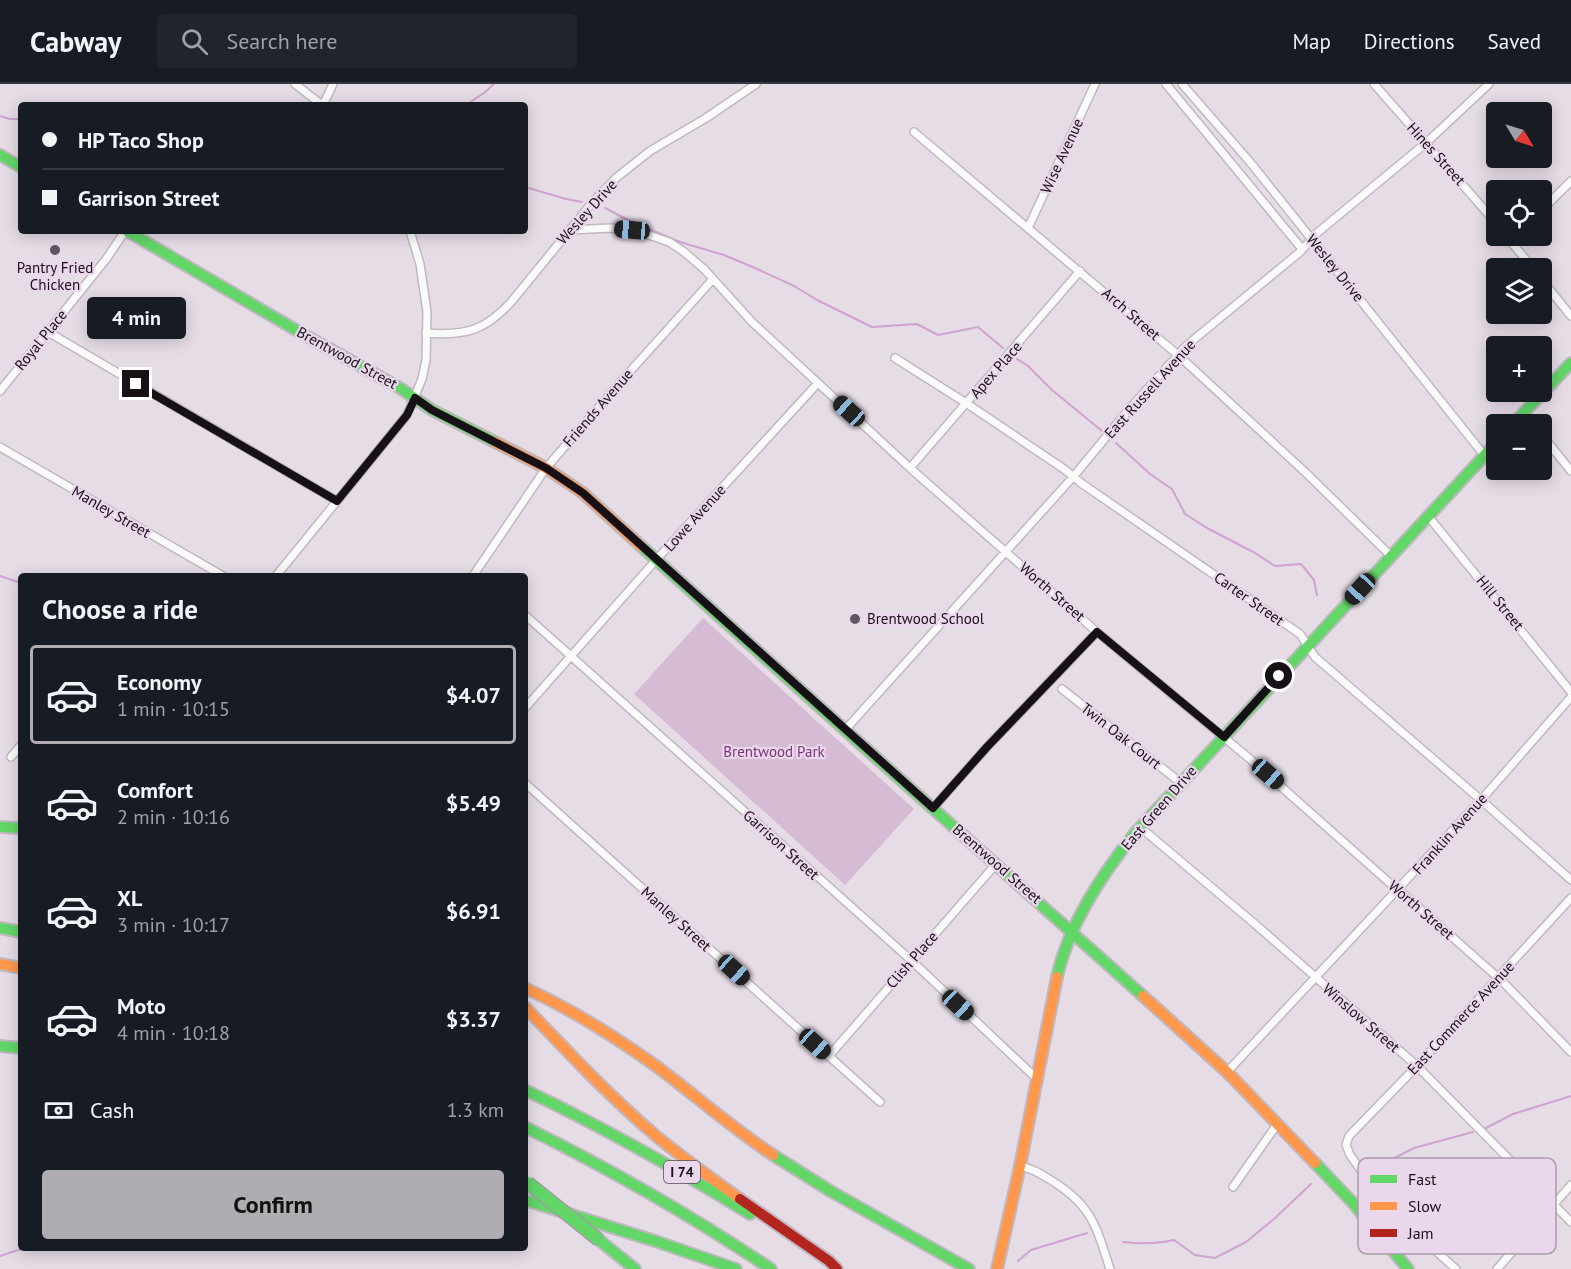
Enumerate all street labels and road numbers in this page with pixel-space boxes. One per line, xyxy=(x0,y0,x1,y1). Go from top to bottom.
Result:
street label: Wise Avenue xyxy=(1036,115,1087,196)
street label: Hines Street xyxy=(1403,118,1470,189)
street label: Wesley Drive xyxy=(552,175,621,248)
street label: Wesley Drive xyxy=(1302,230,1368,305)
street label: Arch Street xyxy=(1098,283,1164,344)
street label: Royal Place xyxy=(10,305,71,374)
street label: Brentwood Street xyxy=(294,322,401,393)
street label: East Russell Avenue xyxy=(1100,335,1199,442)
street label: Apex Place xyxy=(966,337,1026,402)
street label: Friends Avenue xyxy=(558,365,637,451)
street label: Lowe Avenue xyxy=(660,480,730,555)
street label: Manley Street xyxy=(68,481,154,542)
street label: Worth Street xyxy=(1016,558,1089,625)
street label: Carter Street xyxy=(1211,568,1288,630)
street label: Hill Street xyxy=(1472,571,1528,634)
street label: Twin Oak Court xyxy=(1077,698,1165,773)
street label: East Green Drive xyxy=(1117,761,1201,854)
street label: Franklin Avenue xyxy=(1408,789,1491,878)
street label: Garrison Street xyxy=(739,806,823,884)
street label: Brentwood Street xyxy=(949,820,1046,908)
street label: Worth Street xyxy=(1385,876,1458,943)
street label: Manley Street xyxy=(637,882,715,955)
street label: Clish Place xyxy=(882,927,942,992)
street label: East Commerce Avenue xyxy=(1403,957,1518,1078)
street label: Winslow Street xyxy=(1319,979,1404,1056)
road number: I 74 xyxy=(664,1161,700,1183)

